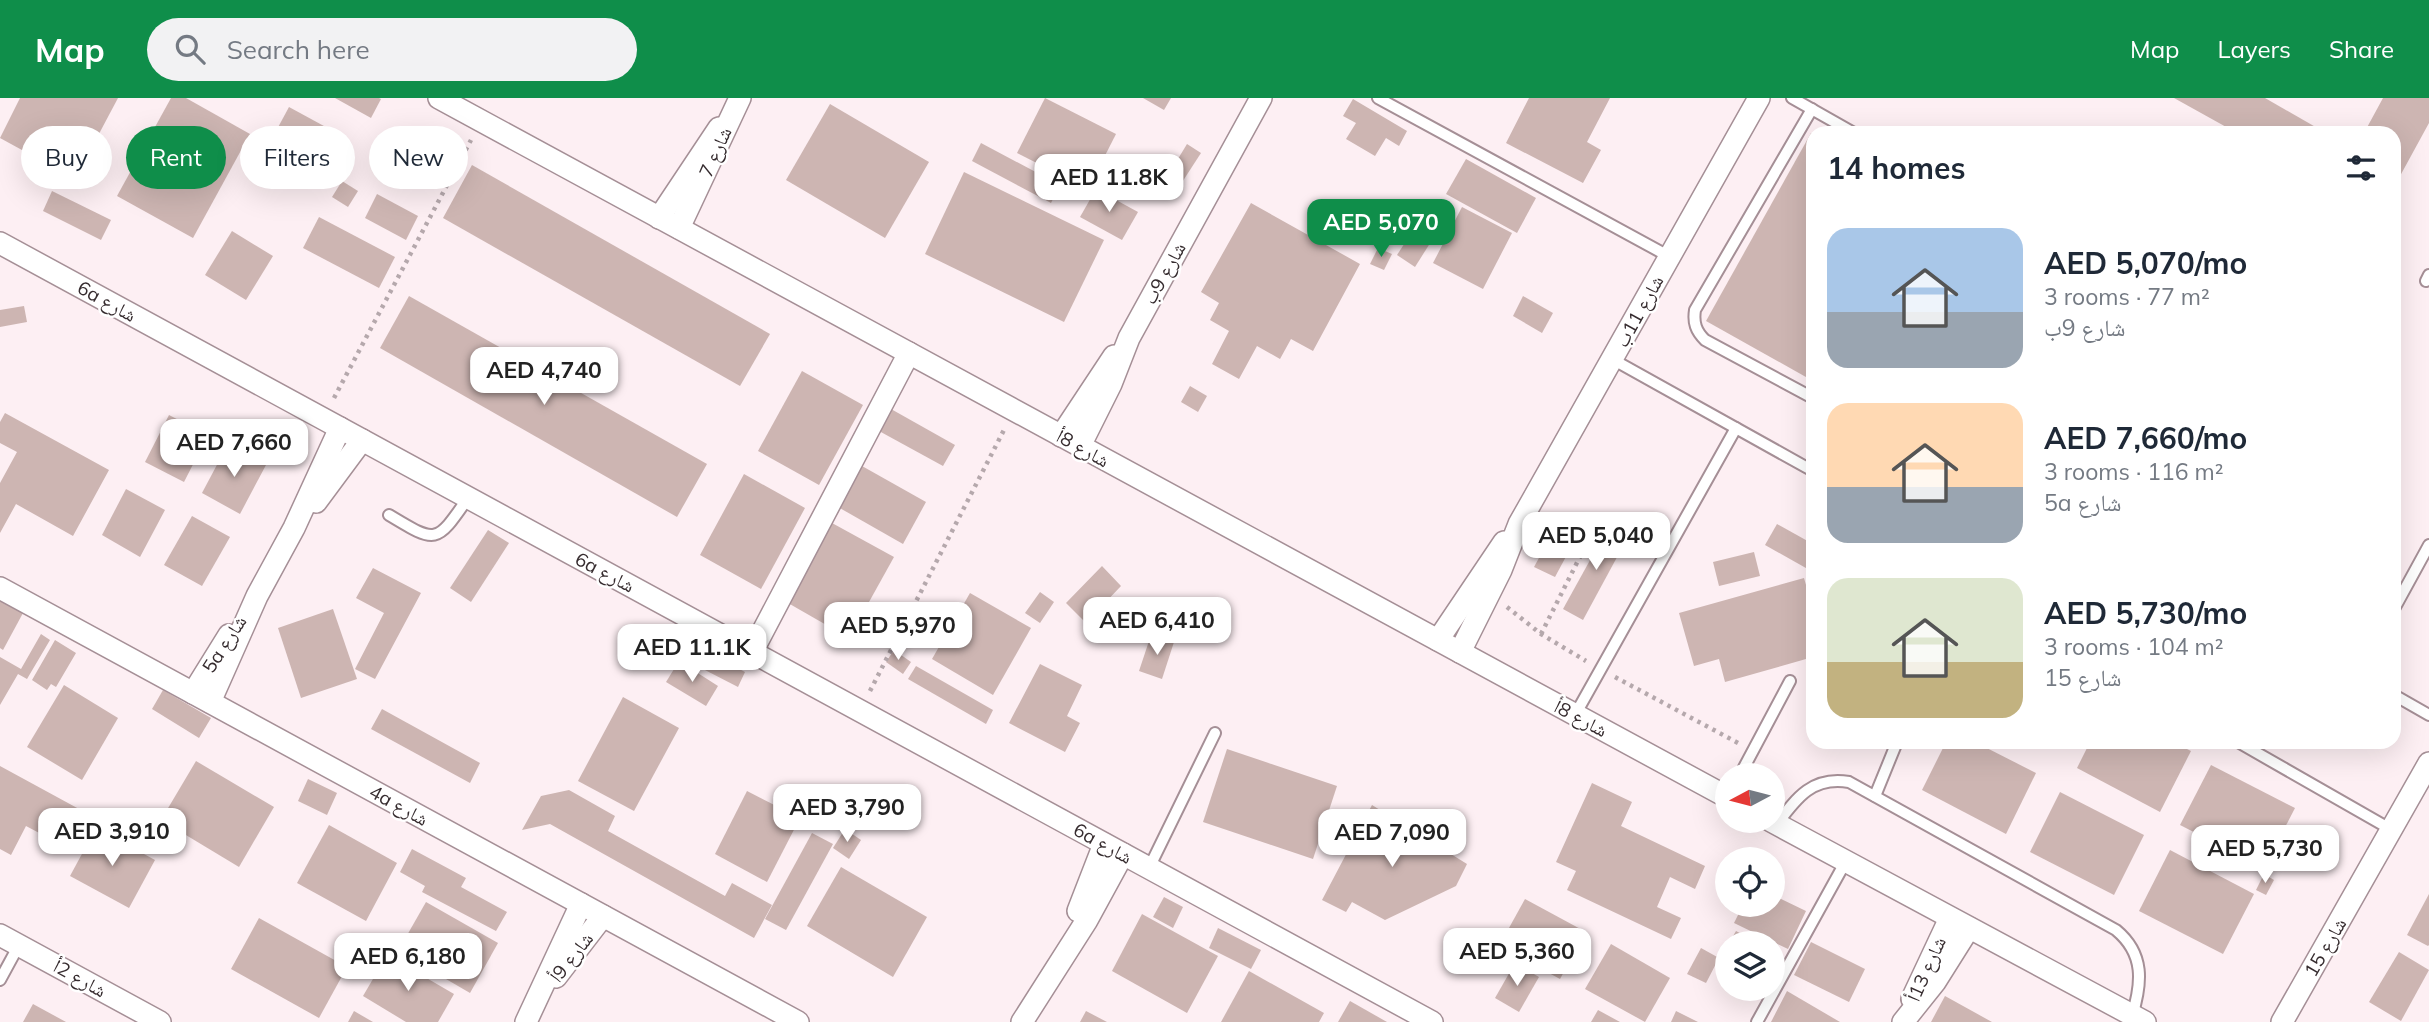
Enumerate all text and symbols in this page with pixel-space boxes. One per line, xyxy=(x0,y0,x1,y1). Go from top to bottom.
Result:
search box xyxy=(147,18,637,81)
text: Map xyxy=(35,29,105,70)
icon: search xyxy=(171,30,209,68)
text: Search here xyxy=(227,33,370,66)
text: Map xyxy=(2130,34,2179,64)
text: Layers xyxy=(2217,34,2291,64)
text: Share xyxy=(2329,34,2394,64)
street label: شارع 7 xyxy=(693,123,737,181)
chip: Buy xyxy=(21,126,112,189)
chip: Rent xyxy=(126,126,226,189)
chip: Filters xyxy=(240,126,355,189)
chip: New xyxy=(369,126,468,189)
text: 14 homes xyxy=(1827,149,1966,187)
icon: filters xyxy=(2342,149,2380,187)
pin: AED 11.8K xyxy=(1029,155,1189,214)
text: AED 11.8K xyxy=(1050,162,1168,191)
pin: AED 5,070 xyxy=(1301,200,1461,259)
text: AED 5,070 xyxy=(1323,207,1439,236)
street label: شارع 9ب xyxy=(1137,238,1191,308)
text: AED 5,070/mo xyxy=(2044,244,2247,282)
icon: home xyxy=(1883,256,1967,340)
street label: شارع 11ب xyxy=(1609,271,1669,351)
street label: 6a شارع xyxy=(73,275,141,327)
text: 3 rooms · 77 m² xyxy=(2044,282,2210,311)
text: شارع 9ب xyxy=(2044,313,2125,342)
pin: AED 4,740 xyxy=(464,348,624,407)
text: AED 4,740 xyxy=(486,355,602,384)
text: AED 7,660/mo xyxy=(2044,419,2247,457)
pin: AED 7,660 xyxy=(154,420,314,479)
street label: شارع 8أ xyxy=(1052,424,1114,472)
text: AED 7,660 xyxy=(176,427,292,456)
icon: home xyxy=(1883,431,1967,515)
text: 3 rooms · 116 m² xyxy=(2044,457,2224,486)
text: 5a شارع xyxy=(2044,488,2121,517)
pin: AED 5,040 xyxy=(1516,512,1676,572)
text: AED 5,040 xyxy=(1538,520,1654,549)
street label: 6a شارع xyxy=(571,546,639,598)
text: AED 5,730/mo xyxy=(2044,594,2247,632)
pin: AED 6,410 xyxy=(1077,598,1237,657)
pin: AED 5,970 xyxy=(818,602,978,662)
text: AED 6,410 xyxy=(1099,605,1215,634)
icon: home xyxy=(1883,606,1967,690)
text: AED 5,970 xyxy=(840,610,956,639)
street label: 5a شارع xyxy=(197,611,251,677)
pin: AED 11.1K xyxy=(612,624,772,684)
text: AED 11.1K xyxy=(633,632,751,661)
text: 3 rooms · 104 m² xyxy=(2044,632,2224,661)
text: شارع 15 xyxy=(2044,663,2121,692)
street label: شارع 8أ xyxy=(1550,694,1612,742)
north arrow xyxy=(1715,763,1785,833)
map controls xyxy=(1715,763,1785,1001)
street label: 4a شارع xyxy=(365,779,433,831)
pin: AED 3,790 xyxy=(767,784,927,844)
text: AED 3,790 xyxy=(789,792,905,821)
pin: AED 3,910 xyxy=(32,808,192,868)
pin: AED 7,090 xyxy=(1312,810,1472,869)
text: AED 3,910 xyxy=(54,816,170,845)
street label: 6a شارع xyxy=(1069,817,1137,869)
text: AED 7,090 xyxy=(1334,817,1450,846)
pin: AED 5,730 xyxy=(2185,826,2345,885)
text: AED 5,730 xyxy=(2207,833,2323,862)
button: locate xyxy=(1715,847,1785,917)
street label: شارع 15 xyxy=(2299,913,2351,981)
street label: شارع 9أ xyxy=(544,927,598,987)
pin: AED 5,360 xyxy=(1437,928,1597,988)
button: layers xyxy=(1715,931,1785,1001)
street label: شارع 13أ xyxy=(1901,933,1951,1005)
pin: AED 6,180 xyxy=(328,934,488,993)
text: AED 5,360 xyxy=(1459,936,1575,965)
text: AED 6,180 xyxy=(350,941,466,970)
street label: شارع 2أ xyxy=(49,954,111,1002)

